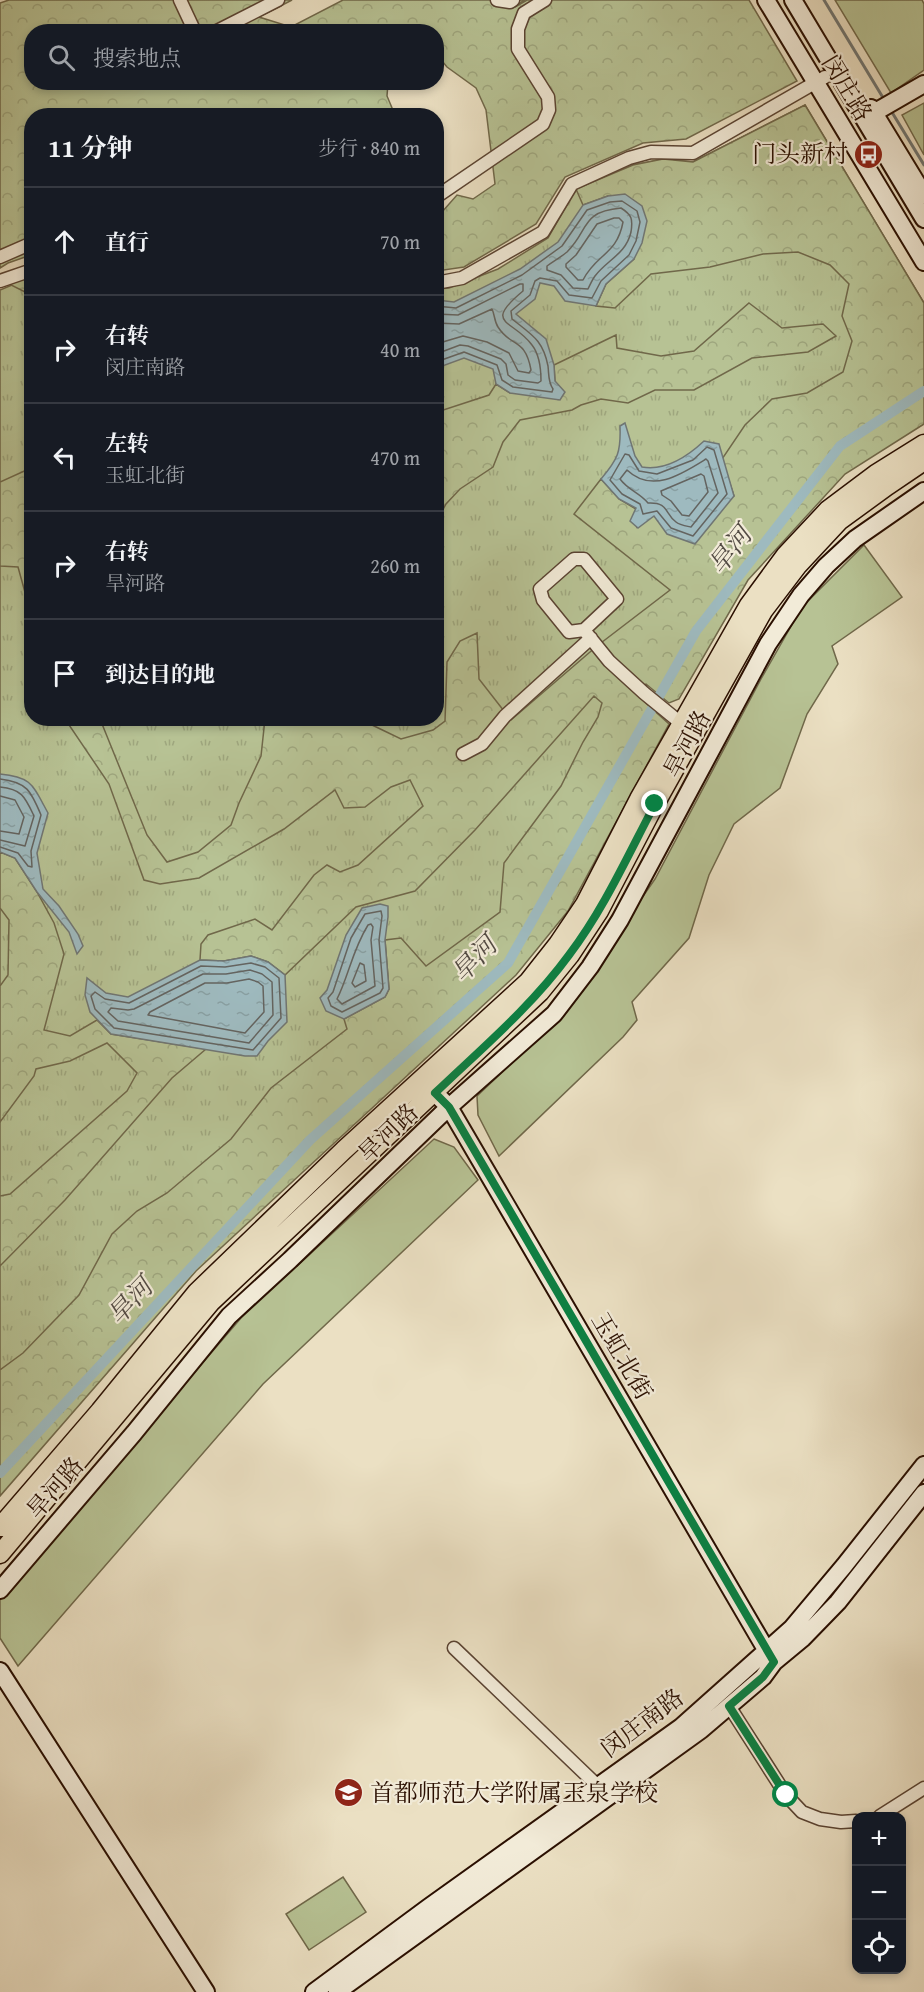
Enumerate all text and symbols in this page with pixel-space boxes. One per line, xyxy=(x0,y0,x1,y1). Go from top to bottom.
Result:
search box xyxy=(24,24,444,90)
icon: search xyxy=(45,41,78,74)
text: 搜索地点 xyxy=(93,42,181,74)
street label: 闵庄路 xyxy=(814,48,881,128)
text: 11 分钟 xyxy=(48,128,133,167)
text: 步行 · 840 m xyxy=(318,133,420,162)
place label: 门头新村 xyxy=(752,136,848,171)
bus stop icon: 门头新村 xyxy=(853,138,885,170)
icon: ahead xyxy=(48,225,81,258)
text: 直行 xyxy=(105,226,149,258)
text: 70 m xyxy=(380,227,420,256)
text: 右转 xyxy=(105,319,149,351)
icon: right xyxy=(48,333,81,366)
text: 40 m xyxy=(380,335,420,364)
text: 闵庄南路 xyxy=(105,352,185,381)
text: 左转 xyxy=(105,427,149,459)
icon: left xyxy=(48,441,81,474)
text: 470 m xyxy=(370,443,420,472)
text: 玉虹北街 xyxy=(105,460,185,489)
water label: 旱河 xyxy=(698,514,763,582)
text: 右转 xyxy=(105,535,149,567)
icon: right xyxy=(48,549,81,582)
text: 260 m xyxy=(370,551,420,580)
text: 旱河路 xyxy=(105,568,165,597)
icon: arrive xyxy=(48,657,81,690)
text: 到达目的地 xyxy=(105,658,215,690)
street label: 旱河路 xyxy=(654,704,719,784)
route end xyxy=(641,790,667,816)
water label: 旱河 xyxy=(442,924,509,991)
street label: 旱河路 xyxy=(350,1095,426,1170)
water label: 旱河 xyxy=(98,1265,164,1333)
street label: 玉虹北街 xyxy=(583,1305,662,1406)
street label: 旱河路 xyxy=(18,1449,91,1526)
street label: 闵庄南路 xyxy=(593,1680,691,1765)
place label: 首都师范大学附属玉泉学校 xyxy=(370,1775,658,1810)
school or university icon: 首都师范大学附属玉泉学校 xyxy=(333,1777,365,1809)
route start xyxy=(772,1781,798,1807)
map controls xyxy=(852,1812,906,1974)
button: + xyxy=(852,1812,906,1866)
button: − xyxy=(852,1866,906,1920)
button: locate xyxy=(852,1920,906,1974)

